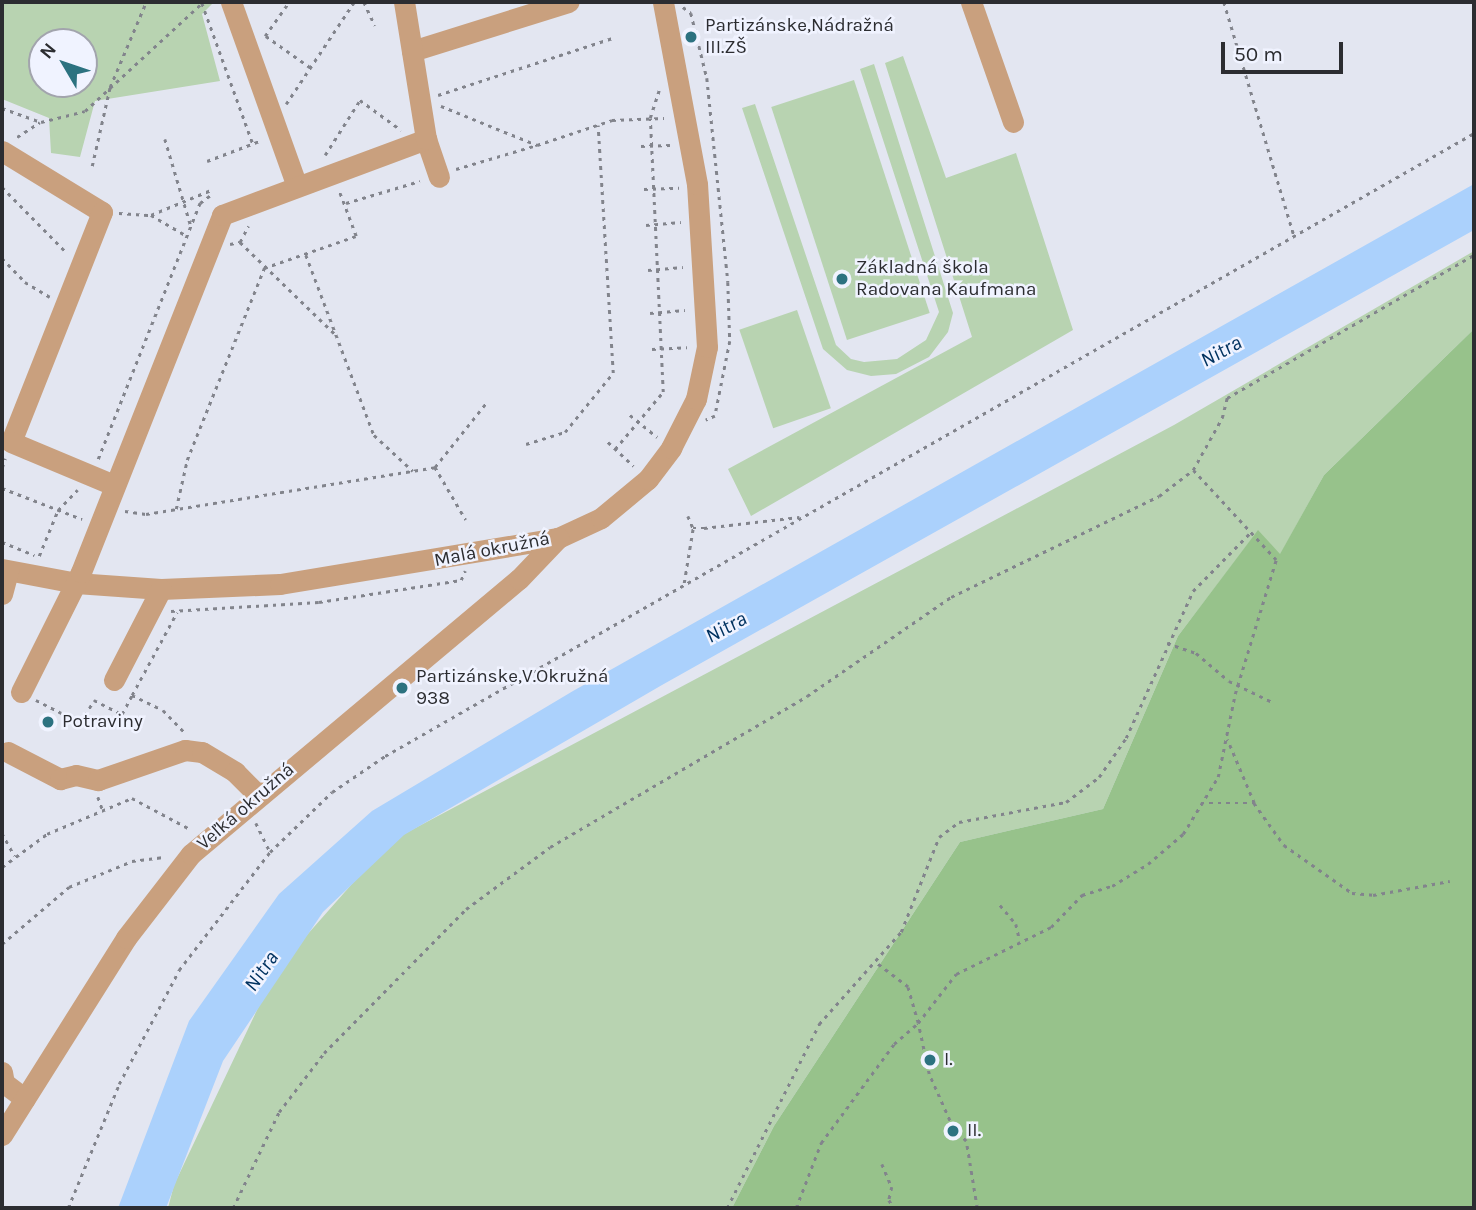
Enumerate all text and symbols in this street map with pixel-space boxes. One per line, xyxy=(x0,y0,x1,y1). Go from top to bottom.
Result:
place label: Partizánske,Nádražná III.ZŠ xyxy=(705,15,894,59)
north arrow xyxy=(28,28,98,98)
scale bar xyxy=(1224,28,1346,72)
marker: Partizánske,Nádražná III.ZŠ xyxy=(683,29,699,45)
text: N xyxy=(35,39,61,63)
text: 50 m xyxy=(1234,42,1283,66)
place label: Základná škola Radovana Kaufmana xyxy=(856,257,1036,301)
marker: Základná škola Radovana Kaufmana xyxy=(834,271,850,287)
water label: Nitra xyxy=(1196,329,1246,373)
street label: Malá okružná xyxy=(432,528,552,572)
water label: Nitra xyxy=(701,605,751,649)
place label: Partizánske,V.Okružná 938 xyxy=(416,666,608,710)
marker: Partizánske,V.Okružná 938 xyxy=(394,680,410,696)
place label: Potraviny xyxy=(62,711,143,733)
marker: Potraviny xyxy=(40,714,56,730)
street label: Veľká okružná xyxy=(193,759,299,855)
water label: Nitra xyxy=(238,946,284,996)
place label: I. xyxy=(944,1049,953,1071)
marker: I. xyxy=(922,1052,938,1068)
place label: II. xyxy=(967,1120,981,1142)
marker: II. xyxy=(945,1123,961,1139)

